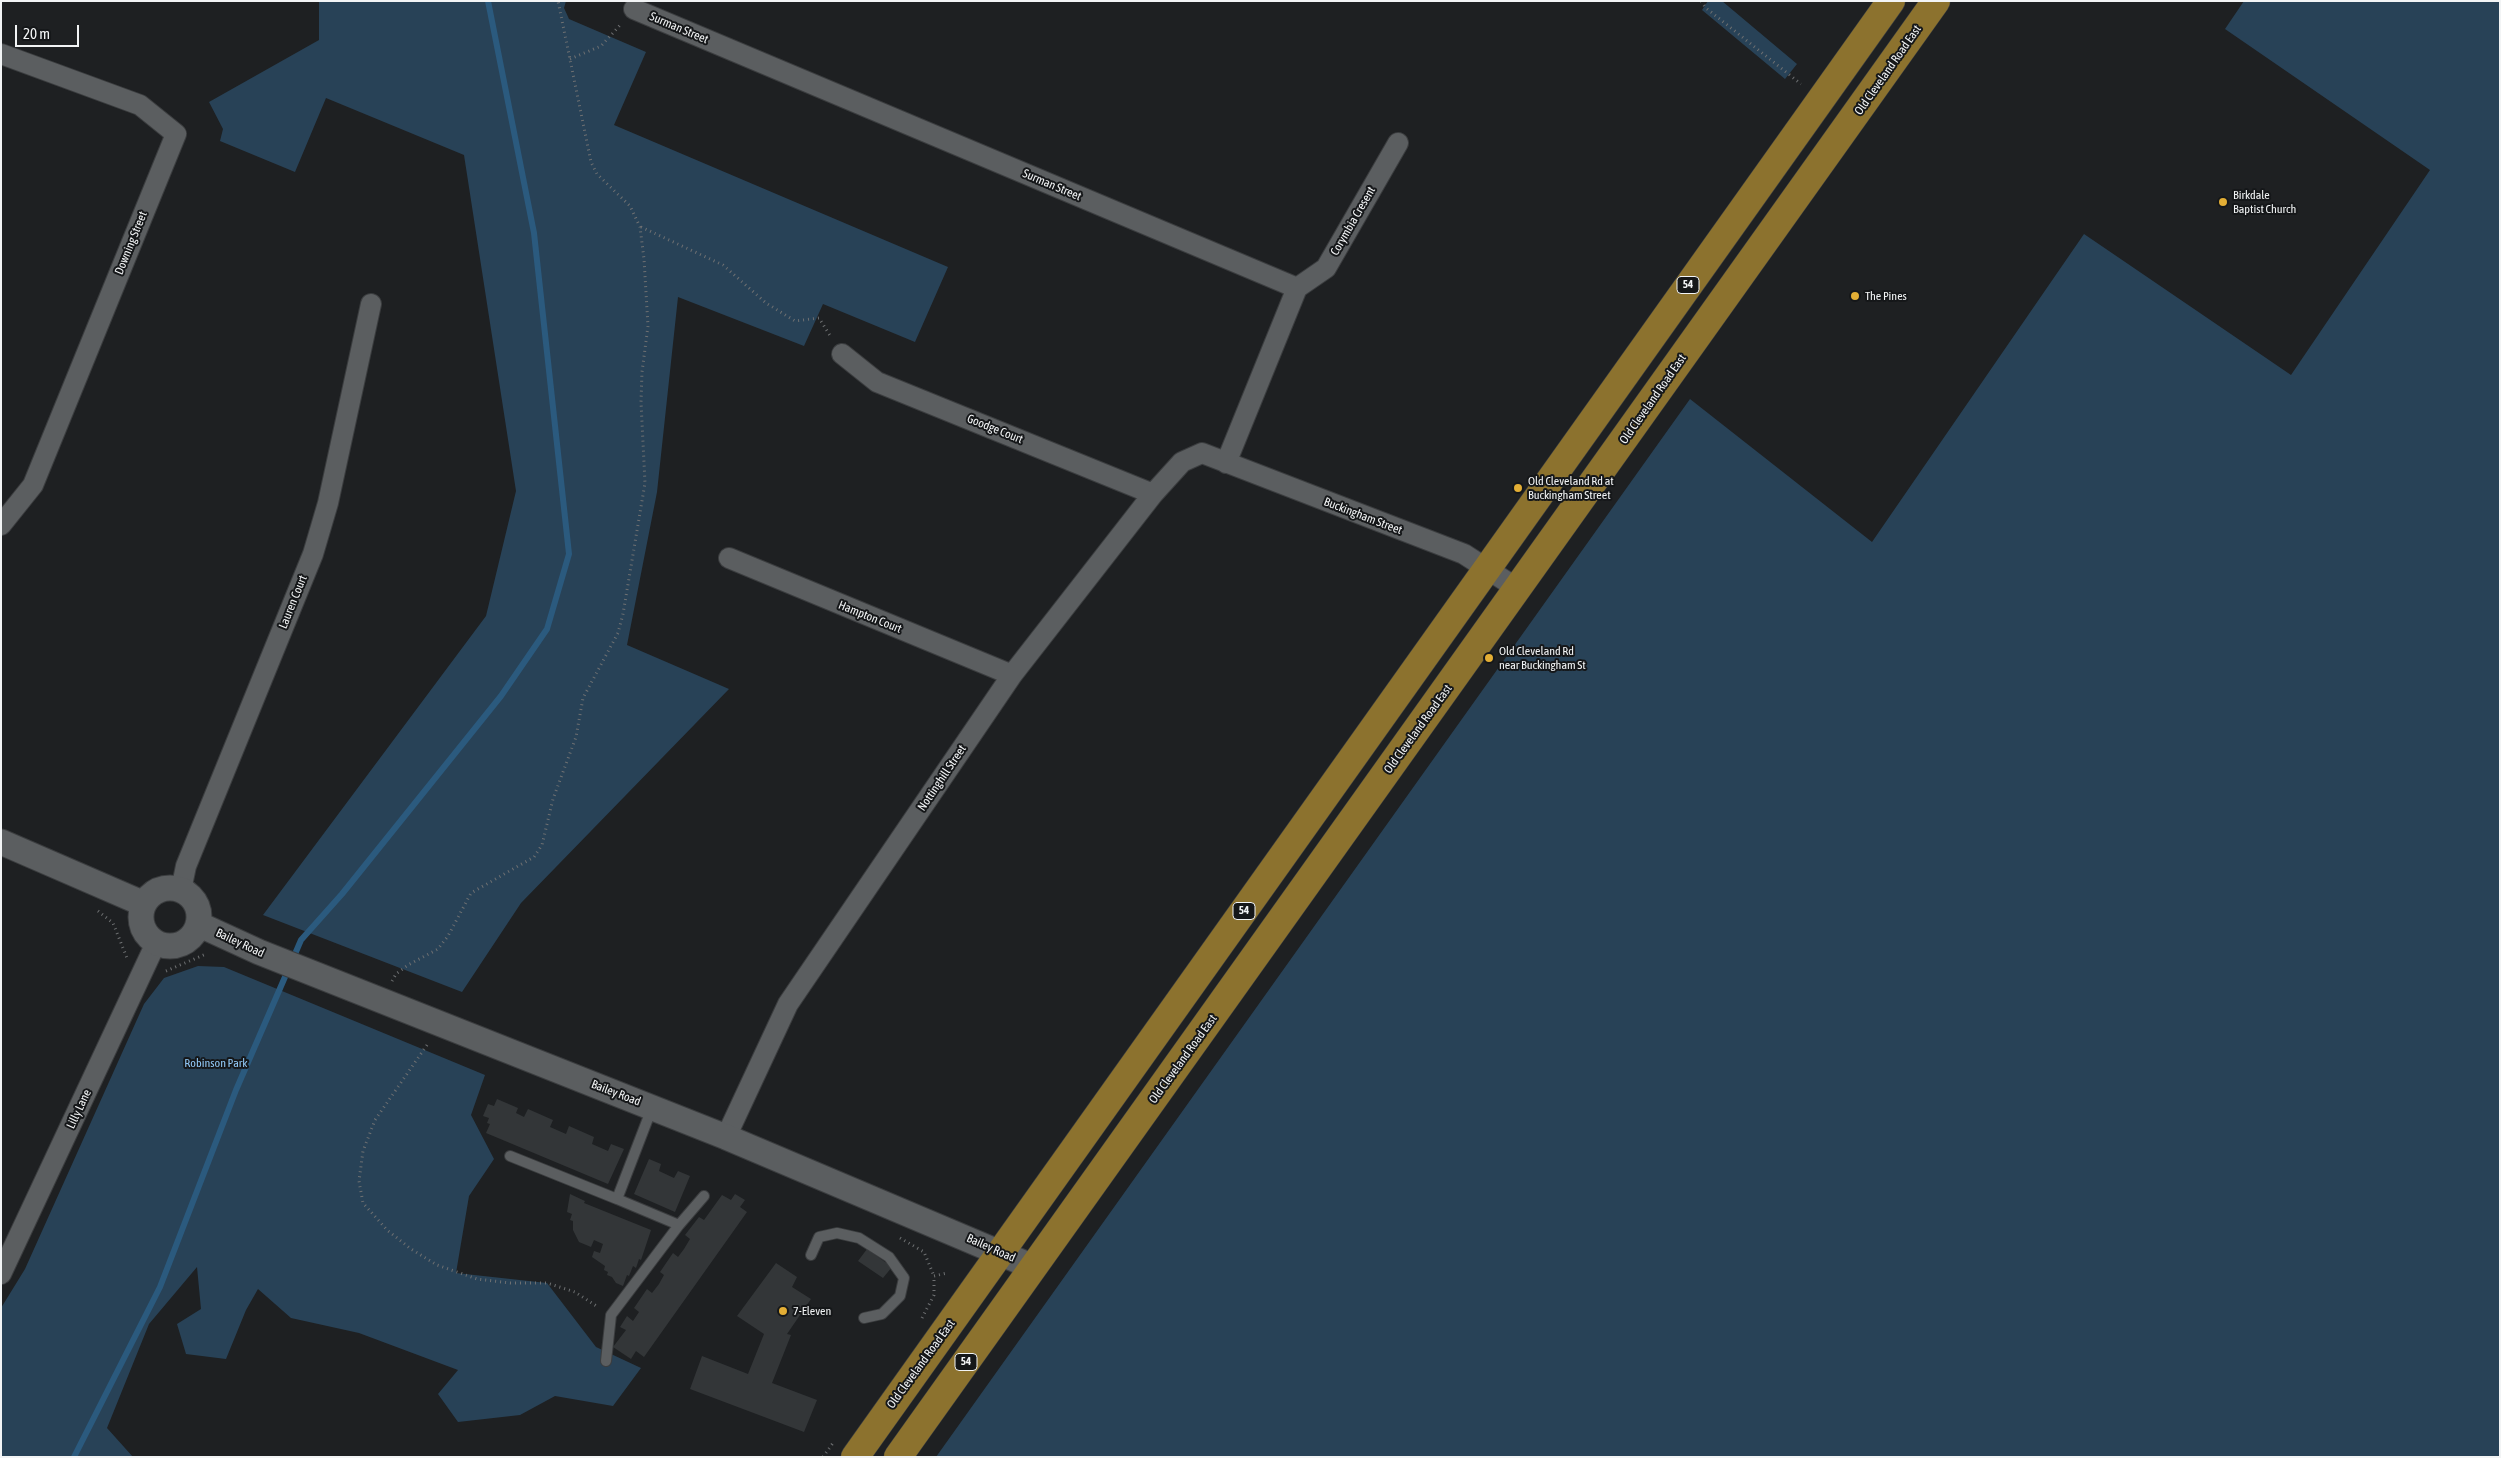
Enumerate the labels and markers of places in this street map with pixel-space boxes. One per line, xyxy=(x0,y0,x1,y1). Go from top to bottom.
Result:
place label: Birkdale Baptist Church xyxy=(2233,188,2296,216)
marker: Birkdale Baptist Church xyxy=(2217,196,2229,208)
place label: The Pines xyxy=(1865,289,1907,303)
marker: The Pines xyxy=(1849,290,1861,302)
place label: Old Cleveland Rd at Buckingham Street xyxy=(1528,474,1614,502)
marker: Old Cleveland Rd at Buckingham Street xyxy=(1512,482,1524,494)
place label: Old Cleveland Rd near Buckingham St xyxy=(1499,644,1586,672)
marker: Old Cleveland Rd near Buckingham St xyxy=(1483,652,1495,664)
place label: 7-Eleven xyxy=(793,1304,831,1318)
marker: 7-Eleven xyxy=(777,1305,789,1317)

